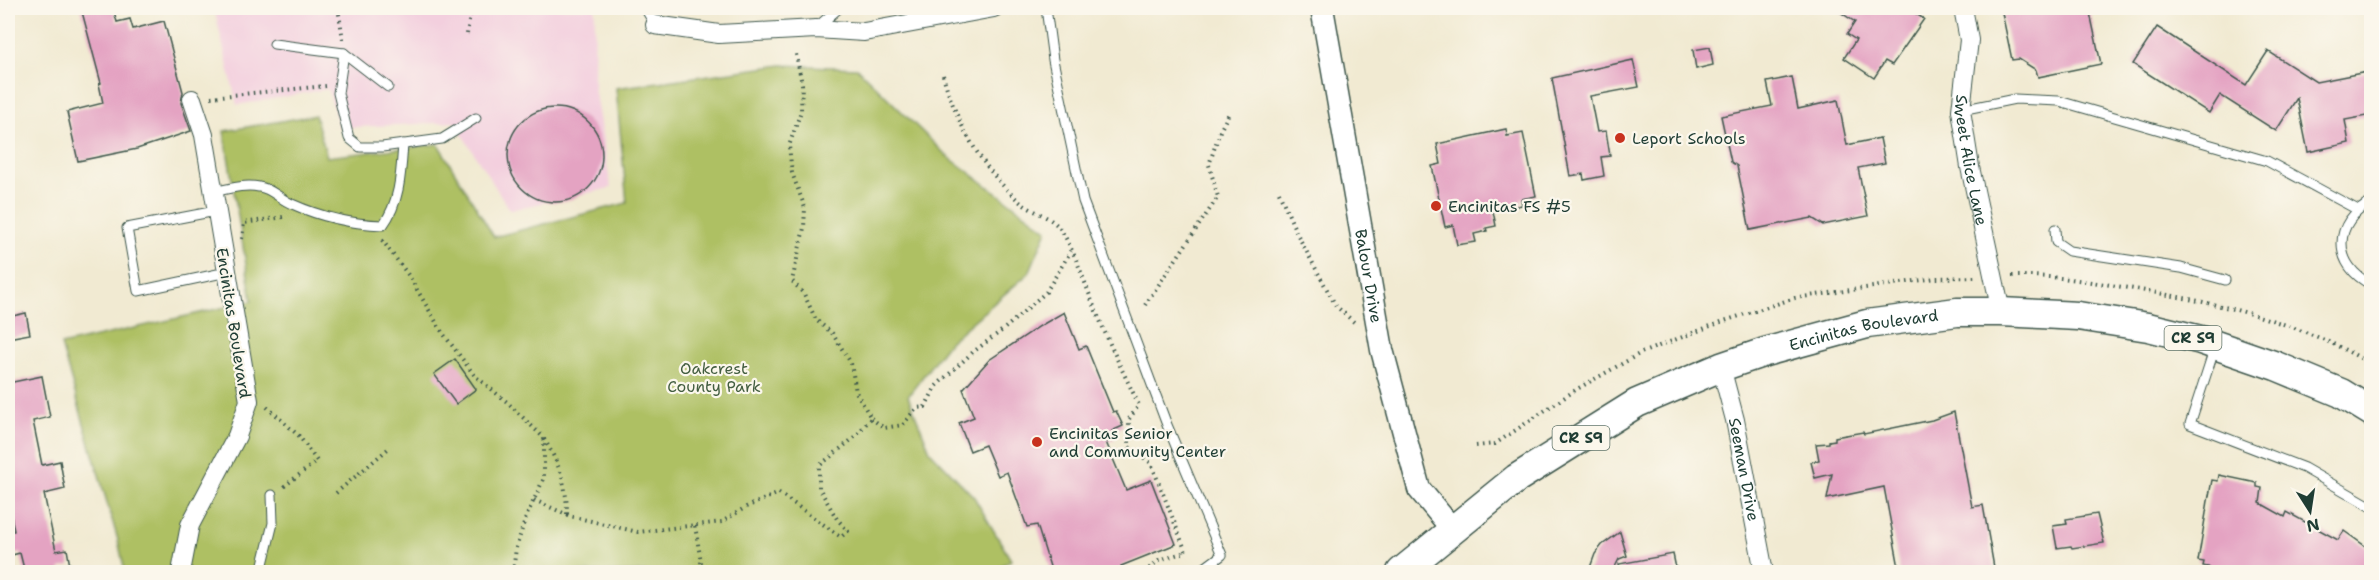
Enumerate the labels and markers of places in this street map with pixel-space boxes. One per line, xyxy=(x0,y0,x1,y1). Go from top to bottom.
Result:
place label: Leport Schools xyxy=(1632,128,1746,149)
marker: Leport Schools xyxy=(1613,131,1627,145)
place label: Encinitas FS #5 xyxy=(1448,196,1571,217)
marker: Encinitas FS #5 xyxy=(1429,199,1443,213)
place label: Encinitas Senior and Community Center xyxy=(1049,423,1226,462)
marker: Encinitas Senior and Community Center xyxy=(1030,435,1044,449)

